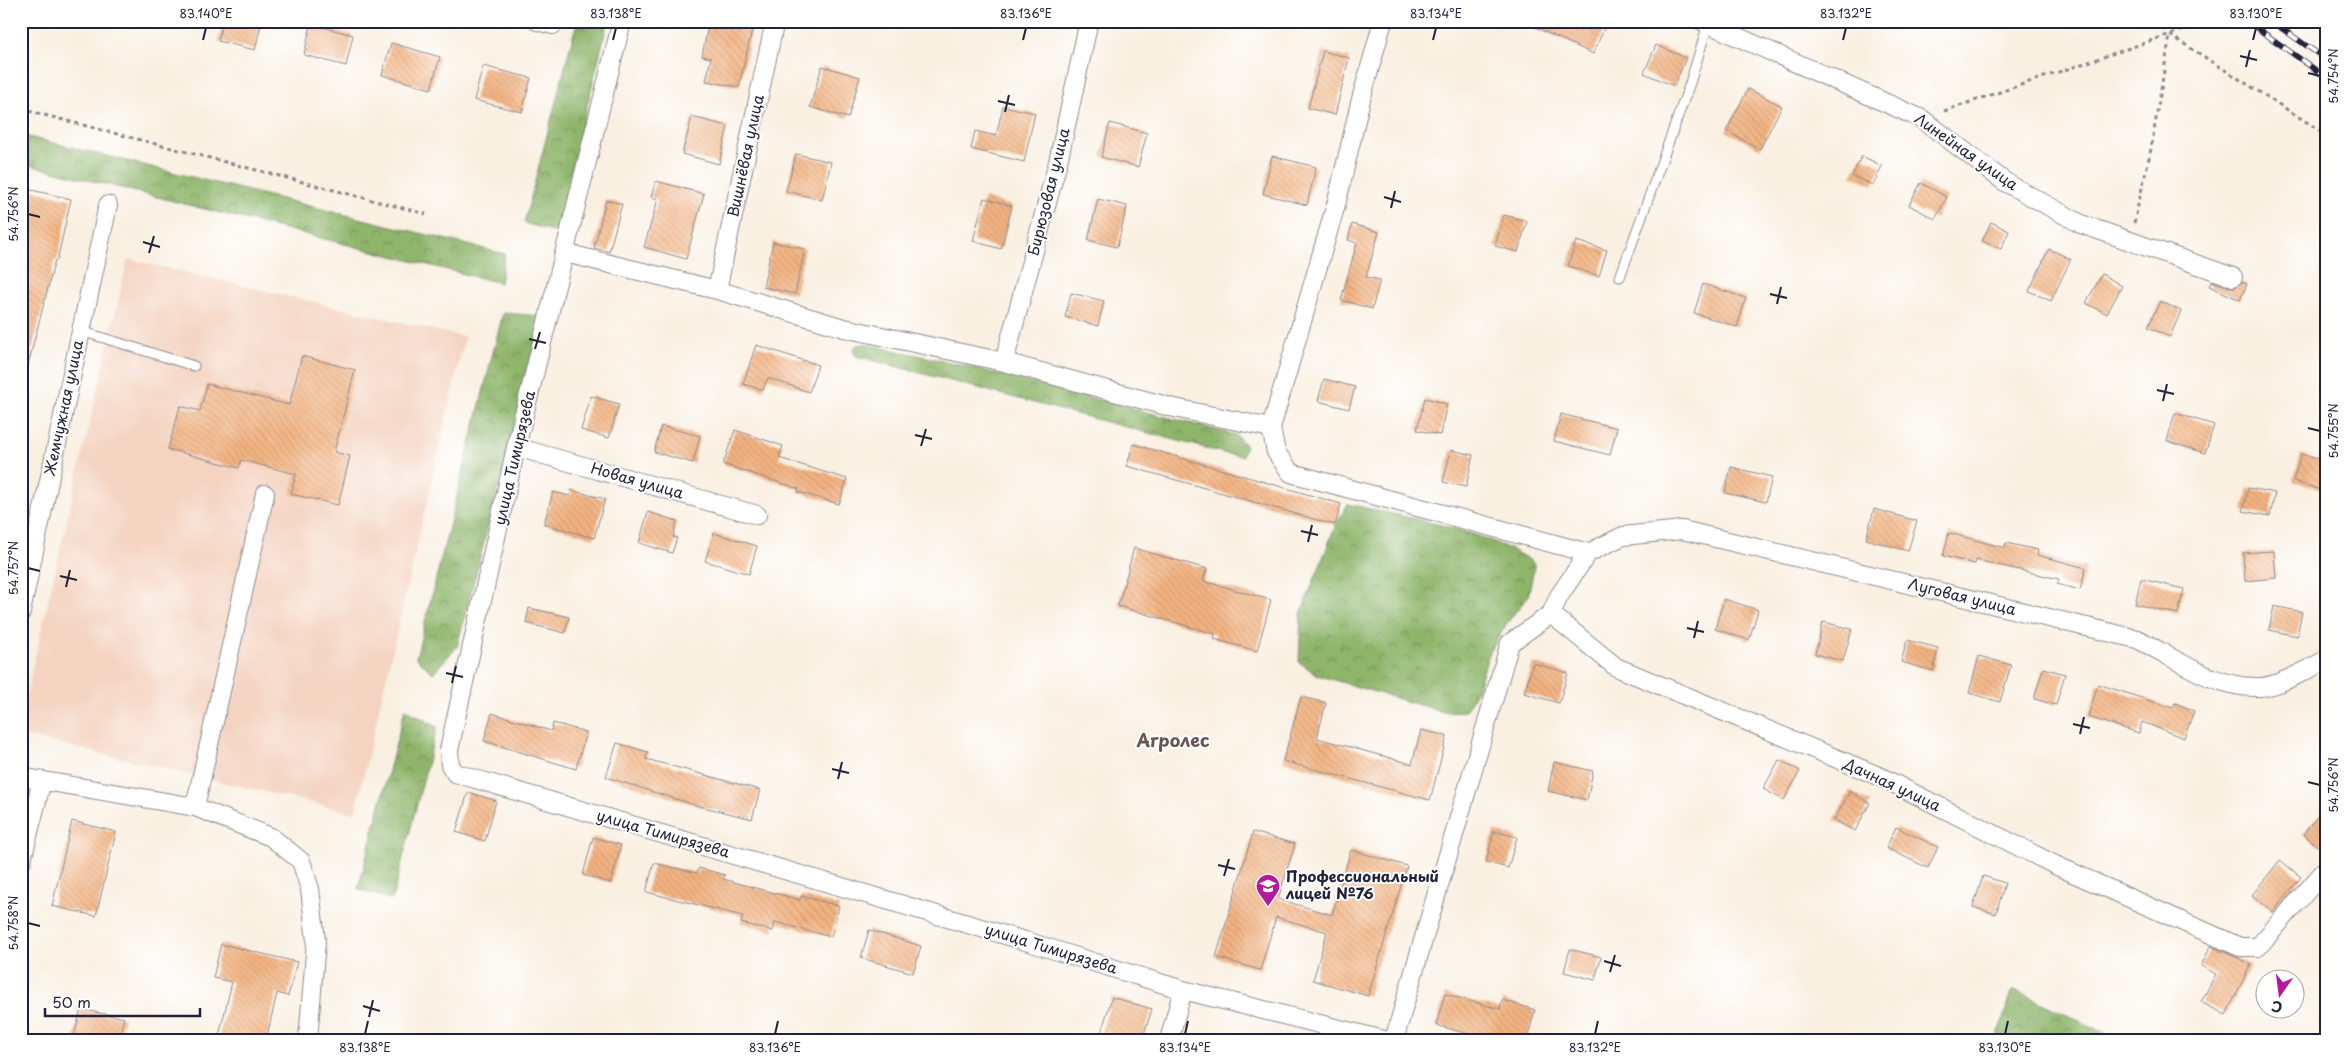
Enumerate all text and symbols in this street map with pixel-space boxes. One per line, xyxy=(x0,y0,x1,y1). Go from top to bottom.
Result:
text: 83.140°E xyxy=(180,4,232,22)
text: 83.138°E xyxy=(590,4,642,22)
text: 83.136°E xyxy=(1000,4,1052,22)
text: 83.134°E xyxy=(1410,4,1462,22)
text: 83.132°E xyxy=(1820,4,1872,22)
text: 83.130°E xyxy=(2230,4,2282,22)
text: 54.754°N xyxy=(2324,48,2342,104)
street label: Вишнёвая улица xyxy=(720,92,769,219)
street label: Линейная улица xyxy=(1910,106,2024,195)
street label: Бирюзовая улица xyxy=(1021,125,1075,258)
text: 54.756°N xyxy=(4,186,22,242)
street label: Жемчужная улица xyxy=(37,337,88,478)
street label: улица Тимирязева xyxy=(487,388,540,527)
text: 54.755°N xyxy=(2324,403,2342,459)
street label: Новая улица xyxy=(588,455,687,504)
text: 54.757°N xyxy=(4,541,22,595)
street label: Луговая улица xyxy=(1906,571,2019,620)
district label: Агролес xyxy=(1135,726,1210,753)
street label: Дачная улица xyxy=(1839,751,1945,816)
text: 54.756°N xyxy=(2324,757,2342,813)
street label: улица Тимирязева xyxy=(594,803,733,863)
place label: Профессиональный лицей №76 xyxy=(1285,864,1439,904)
school or university icon: Профессиональный лицей №76 xyxy=(1255,873,1281,907)
text: 54.758°N xyxy=(4,896,22,950)
street label: улица Тимирязева xyxy=(982,916,1121,979)
north arrow xyxy=(2256,968,2306,1018)
scale bar xyxy=(45,986,200,1018)
text: 50 m xyxy=(52,990,91,1013)
text: С xyxy=(2269,996,2284,1019)
text: 83.138°E xyxy=(339,1038,391,1056)
text: 83.136°E xyxy=(749,1038,801,1056)
text: 83.134°E xyxy=(1159,1038,1211,1056)
text: 83.132°E xyxy=(1569,1038,1621,1056)
text: 83.130°E xyxy=(1979,1038,2031,1056)

